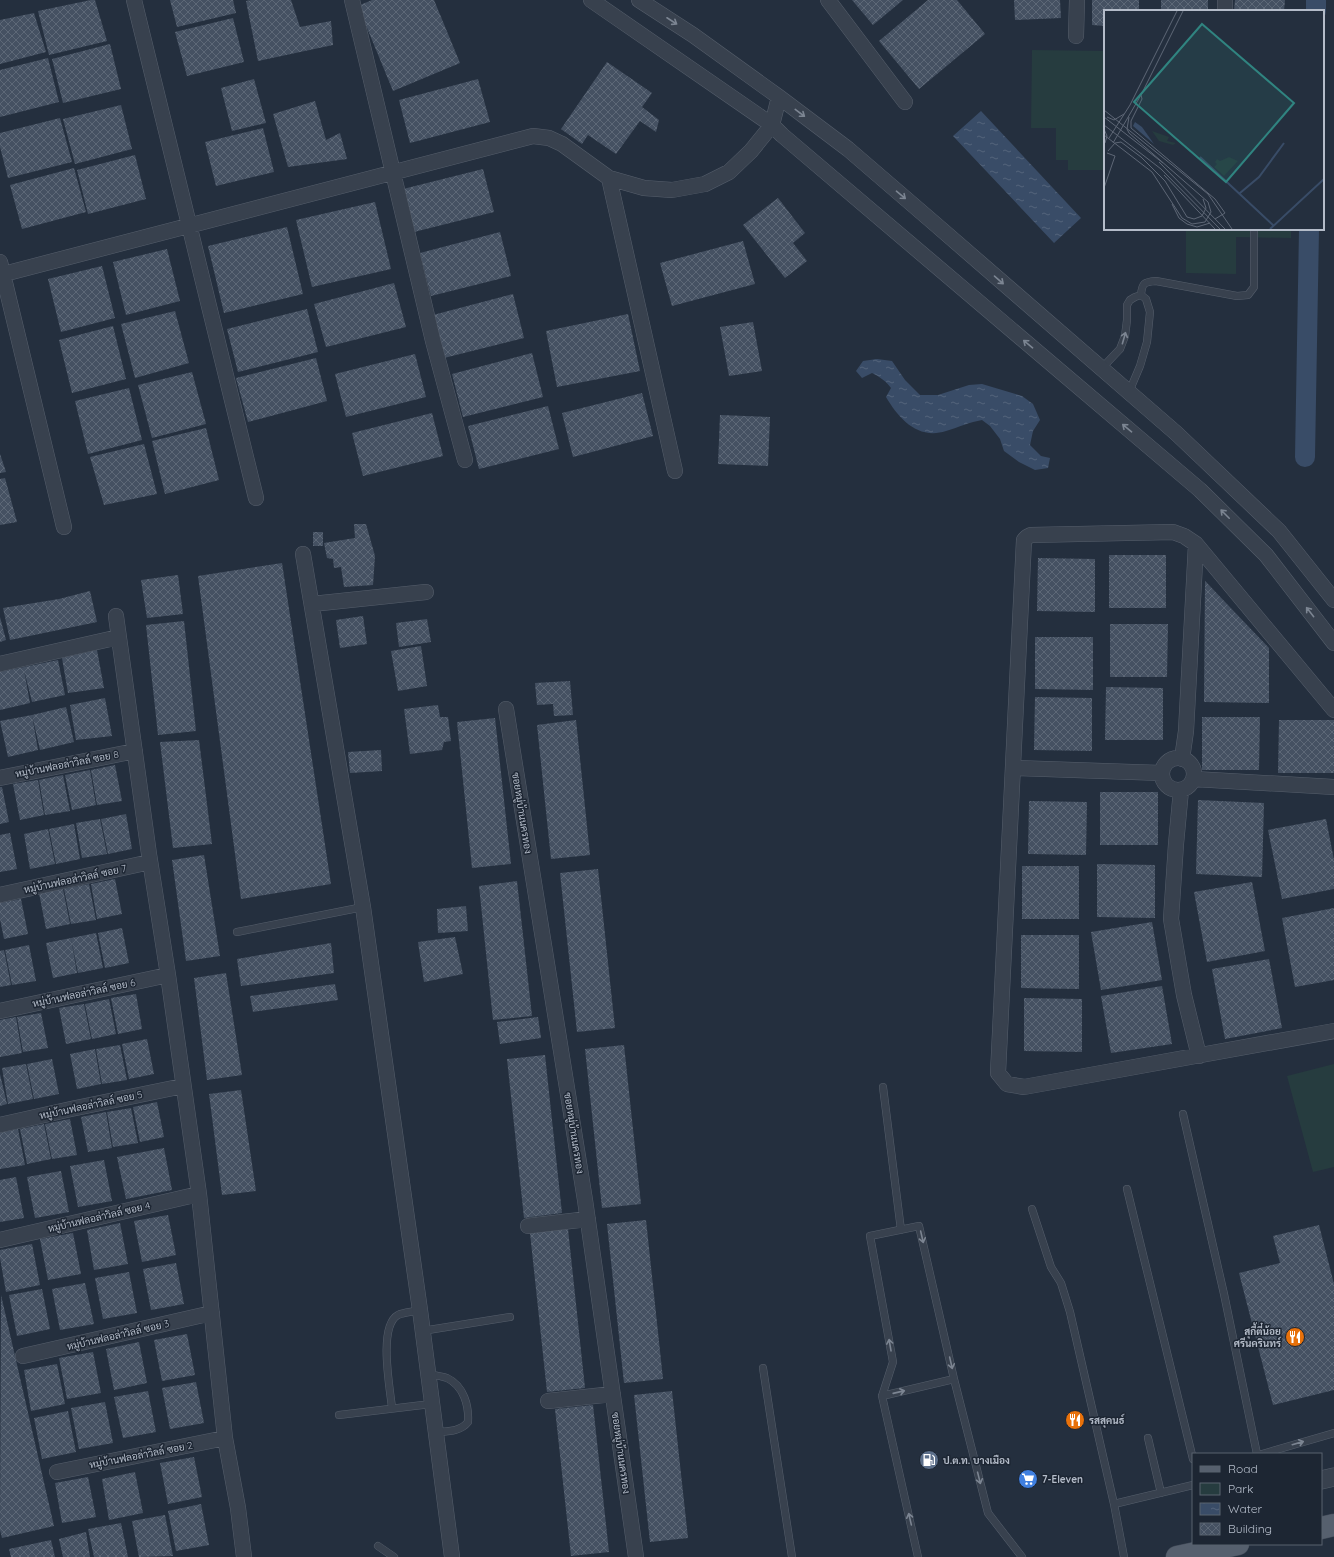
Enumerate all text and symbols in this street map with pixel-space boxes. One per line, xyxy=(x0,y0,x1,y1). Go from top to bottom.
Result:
inset map xyxy=(1104,10,1324,230)
one-way arrow xyxy=(666,17,677,25)
one-way arrow xyxy=(795,108,806,117)
one-way arrow xyxy=(896,190,907,199)
one-way arrow xyxy=(994,275,1004,285)
one-way arrow xyxy=(1121,332,1128,345)
one-way arrow xyxy=(1023,340,1034,349)
one-way arrow xyxy=(1122,424,1133,433)
one-way arrow xyxy=(1220,509,1230,519)
one-way arrow xyxy=(1306,607,1314,618)
street label: หมู่บ้านฟลอล่าวิลล์ ซอย 8 xyxy=(14,747,120,781)
street label: ซอยหมู่บ้านนครทอง xyxy=(508,771,535,855)
street label: หมู่บ้านฟลอล่าวิลล์ ซอย 7 xyxy=(22,861,128,897)
street label: หมู่บ้านฟลอล่าวิลล์ ซอย 6 xyxy=(31,975,138,1011)
street label: หมู่บ้านฟลอล่าวิลล์ ซอย 5 xyxy=(38,1087,144,1123)
street label: ซอยหมู่บ้านนครทอง xyxy=(560,1091,587,1175)
street label: หมู่บ้านฟลอล่าวิลล์ ซอย 4 xyxy=(46,1198,152,1236)
one-way arrow xyxy=(918,1230,926,1243)
street label: หมู่บ้านฟลอล่าวิลล์ ซอย 3 xyxy=(65,1316,171,1354)
place label: สุกี้ตี๋น้อย ศรีนครินทร์ xyxy=(1234,1322,1282,1350)
restaurant icon: สุกี้ตี๋น้อย ศรีนครินทร์ xyxy=(1284,1326,1306,1348)
one-way arrow xyxy=(886,1339,894,1352)
one-way arrow xyxy=(947,1357,955,1370)
one-way arrow xyxy=(892,1388,905,1396)
restaurant icon: รสสุคนธ์ xyxy=(1064,1409,1086,1431)
street label: ซอยหมู่บ้านนครทอง xyxy=(608,1411,633,1495)
place label: รสสุคนธ์ xyxy=(1089,1413,1125,1428)
street label: หมู่บ้านฟลอล่าวิลล์ ซอย 2 xyxy=(88,1438,194,1472)
one-way arrow xyxy=(1291,1439,1304,1446)
fuel station icon: ป.ต.ท. บางเมือง xyxy=(918,1449,940,1471)
legend xyxy=(1192,1453,1322,1545)
place label: ป.ต.ท. บางเมือง xyxy=(943,1454,1010,1467)
text: Road xyxy=(1228,1461,1258,1476)
supermarket icon: 7-Eleven xyxy=(1017,1468,1039,1490)
one-way arrow xyxy=(976,1471,984,1484)
place label: 7-Eleven xyxy=(1042,1473,1083,1486)
text: Park xyxy=(1228,1481,1253,1496)
text: Water xyxy=(1228,1501,1263,1516)
one-way arrow xyxy=(905,1513,913,1526)
text: Building xyxy=(1228,1521,1272,1536)

